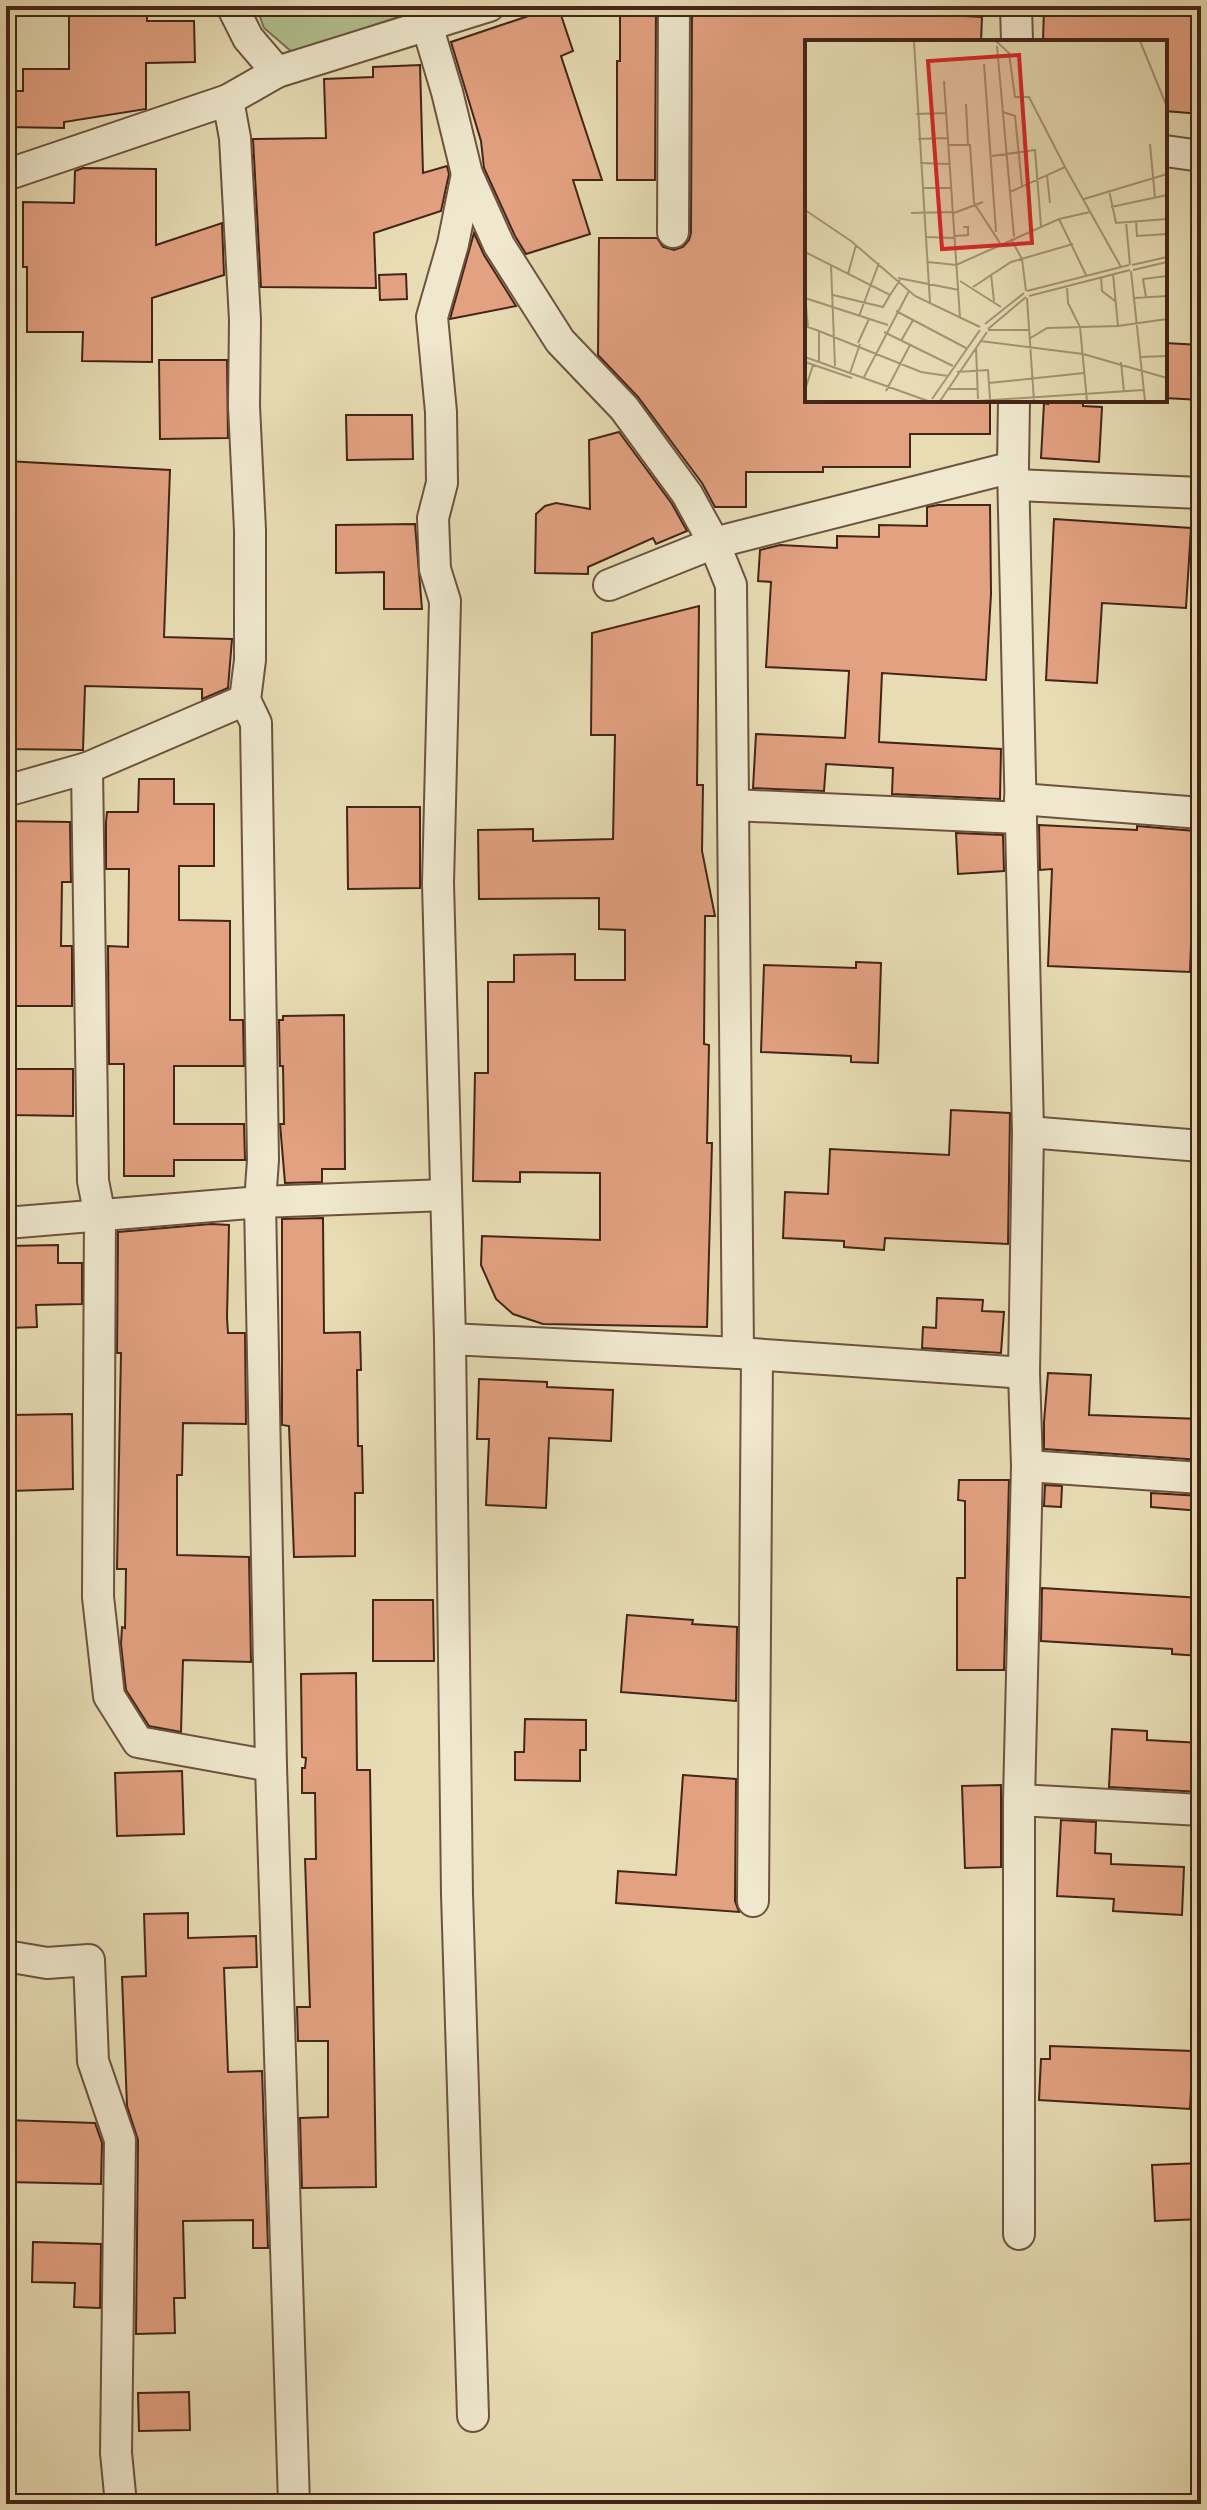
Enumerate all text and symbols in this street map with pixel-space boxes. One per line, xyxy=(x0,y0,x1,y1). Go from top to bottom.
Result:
inset map xyxy=(805,40,1167,402)

